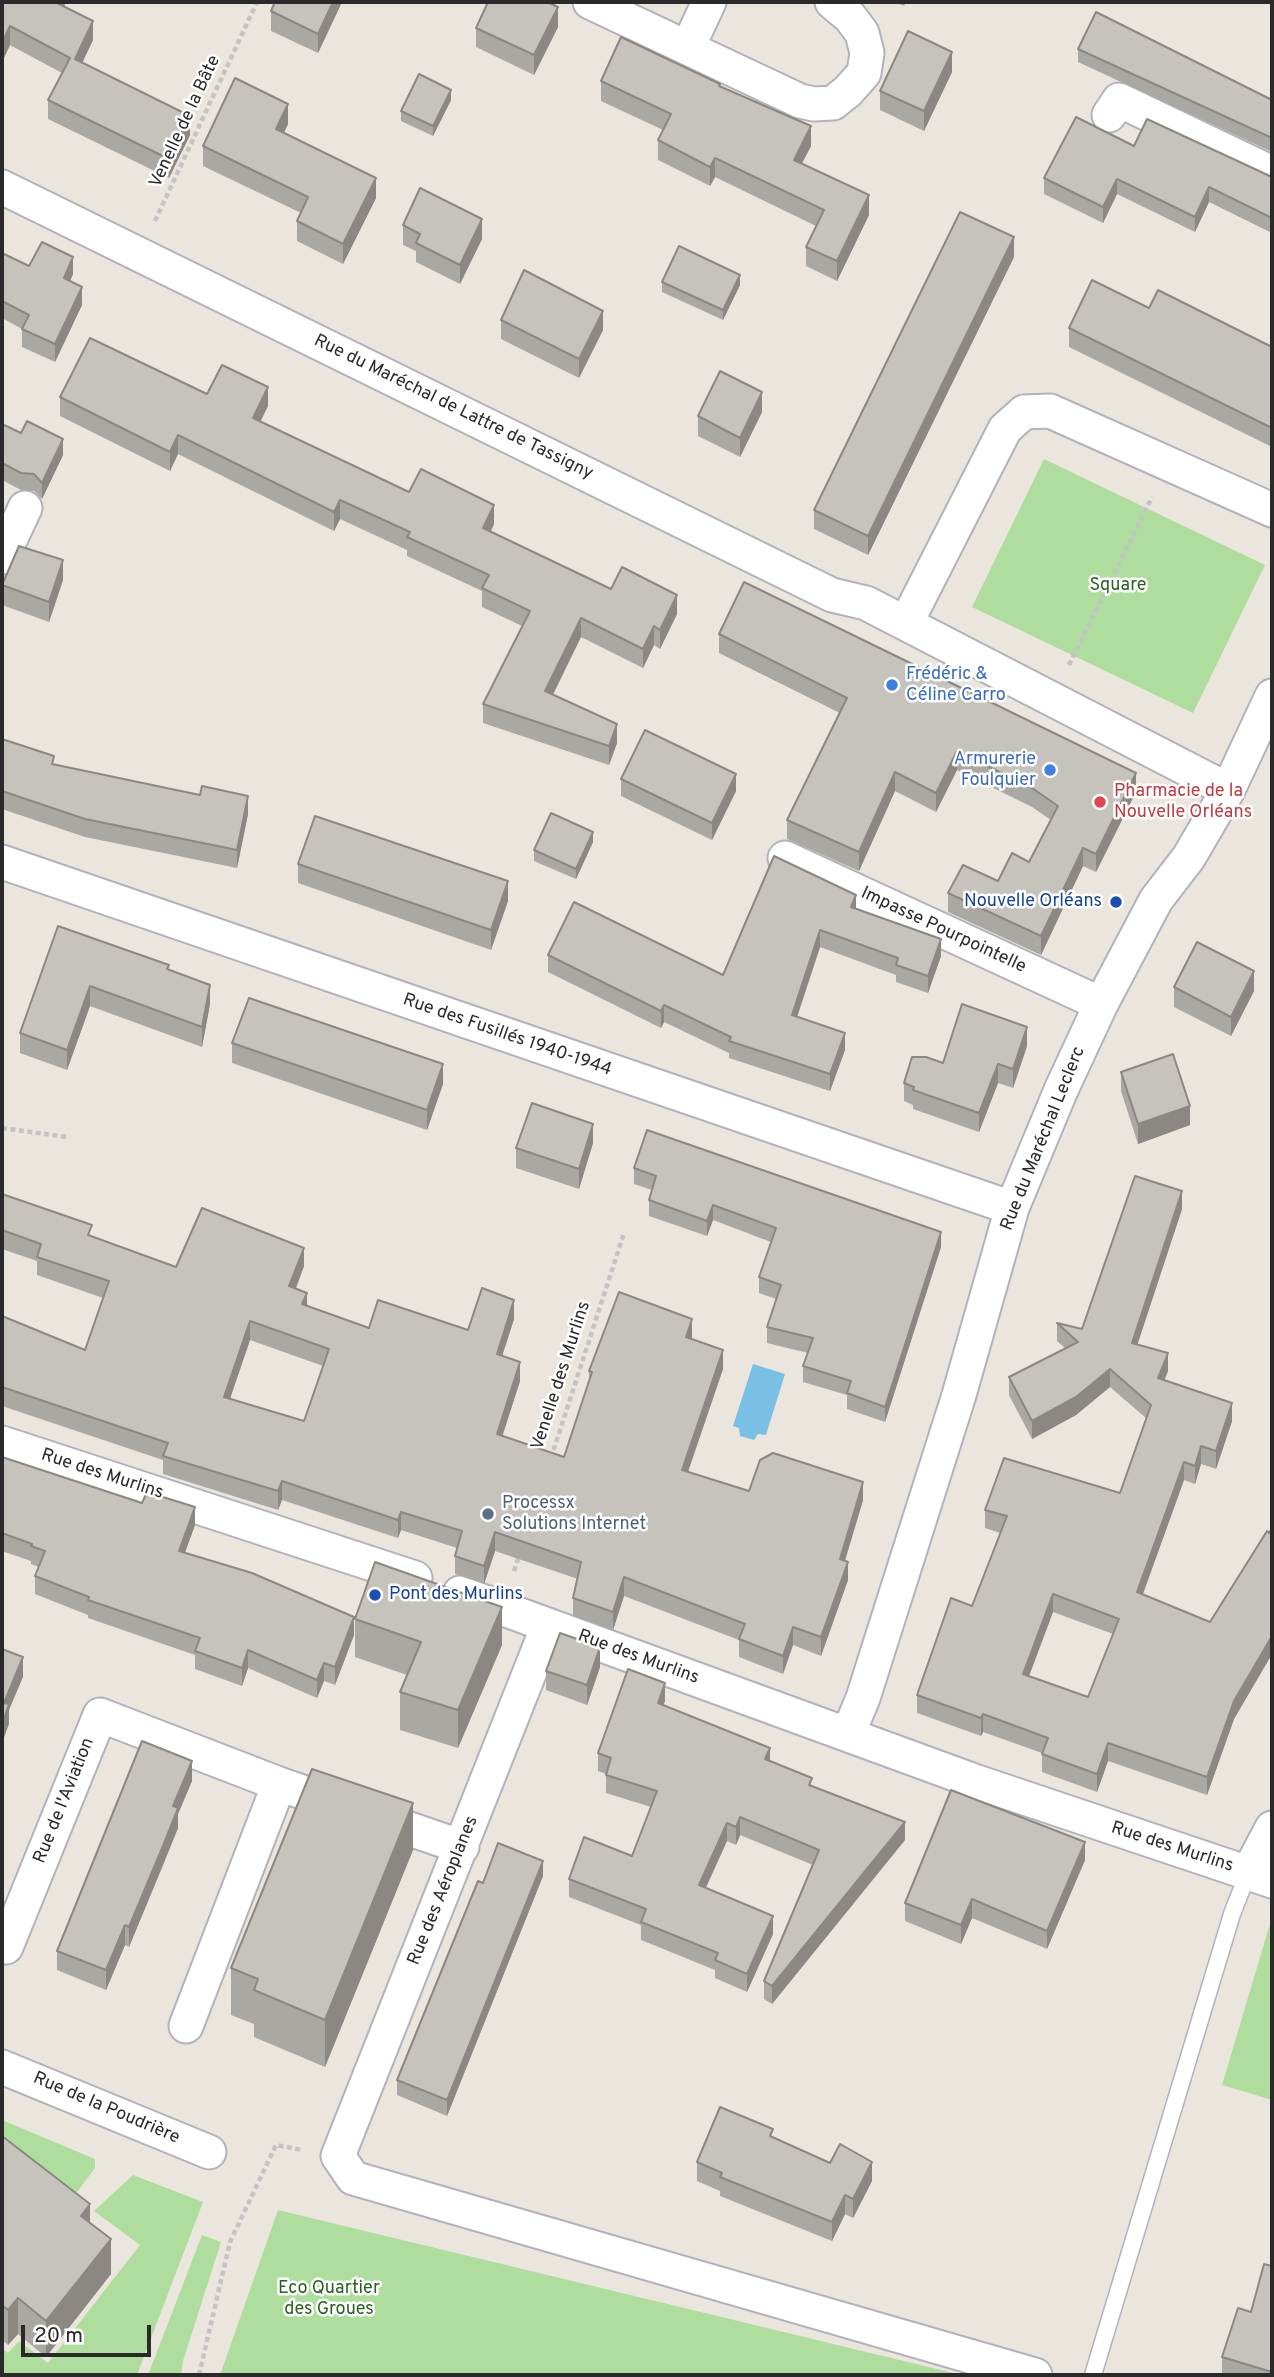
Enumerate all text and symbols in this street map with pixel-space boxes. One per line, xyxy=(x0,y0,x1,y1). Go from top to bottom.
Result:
street label: Venelle de la Bâte xyxy=(146,52,226,192)
street label: Rue du Maréchal de Lattre de Tassigny xyxy=(310,331,596,485)
park label: Square xyxy=(1090,575,1146,597)
place label: Frédéric & Céline Carro xyxy=(906,664,1006,706)
marker: Frédéric & Céline Carro xyxy=(884,677,900,693)
place label: Armurerie Foulquier xyxy=(954,749,1036,792)
marker: Armurerie Foulquier xyxy=(1042,762,1058,778)
place label: Pharmacie de la Nouvelle Orléans xyxy=(1114,781,1252,824)
marker: Pharmacie de la Nouvelle Orléans xyxy=(1092,794,1108,810)
street label: Impasse Pourpointelle xyxy=(857,883,1029,979)
place label: Nouvelle Orléans xyxy=(964,891,1102,913)
marker: Nouvelle Orléans xyxy=(1108,894,1124,910)
street label: Rue des Fusillés 1940-1944 xyxy=(400,990,614,1082)
street label: Rue du Maréchal Leclerc xyxy=(997,1044,1091,1234)
street label: Venelle des Murlins xyxy=(528,1299,596,1453)
street label: Rue des Murlins xyxy=(38,1445,166,1505)
place label: Processx Solutions Internet xyxy=(502,1493,646,1536)
marker: Processx Solutions Internet xyxy=(480,1506,496,1522)
place label: Pont des Murlins xyxy=(389,1584,523,1606)
marker: Pont des Murlins xyxy=(367,1587,383,1603)
street label: Rue des Murlins xyxy=(574,1626,702,1690)
street label: Rue de l'Aviation xyxy=(30,1735,100,1867)
street label: Rue des Aéroplanes xyxy=(404,1813,484,1969)
street label: Rue des Murlins xyxy=(1108,1818,1236,1878)
street label: Rue de la Poudrière xyxy=(29,2068,183,2150)
park label: Eco Quartier des Groues xyxy=(278,2278,380,2320)
scale bar xyxy=(24,2310,154,2354)
text: 20 m xyxy=(34,2323,83,2350)

